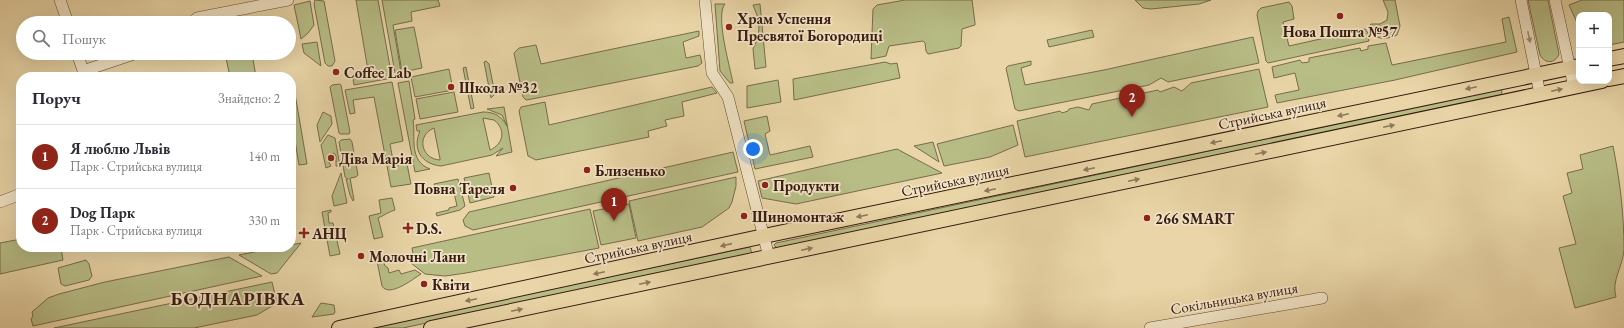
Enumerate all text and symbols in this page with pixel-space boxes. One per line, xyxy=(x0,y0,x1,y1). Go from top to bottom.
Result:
place label: Храм Успення Пресвятої Богородиці xyxy=(736,9,883,45)
marker: Нова Пошта №57 xyxy=(1335,11,1345,21)
map controls xyxy=(1576,12,1612,84)
button: + xyxy=(1576,12,1612,48)
search box xyxy=(16,16,296,60)
marker: Храм Успення Пресвятої Богородиці xyxy=(724,22,734,32)
place label: Нова Пошта №57 xyxy=(1283,22,1397,41)
icon: search xyxy=(30,27,52,49)
text: Пошук xyxy=(62,29,106,48)
one-way arrow xyxy=(1526,31,1532,44)
button: − xyxy=(1576,48,1612,84)
place label: Coffee Lab xyxy=(344,63,411,82)
marker: Coffee Lab xyxy=(331,67,341,77)
place label: Школа №32 xyxy=(459,78,538,97)
marker: Школа №32 xyxy=(446,82,456,92)
pin: 2 xyxy=(1119,84,1145,117)
one-way arrow xyxy=(1464,86,1477,92)
text: Поруч xyxy=(32,87,81,109)
one-way arrow xyxy=(1551,87,1563,93)
text: Знайдено: 2 xyxy=(218,90,280,107)
street label: Стрийська вулиця xyxy=(1216,92,1328,134)
one-way arrow xyxy=(1337,113,1350,119)
one-way arrow xyxy=(1382,122,1395,128)
text: Я люблю Львів xyxy=(70,139,170,158)
your location xyxy=(743,139,763,159)
one-way arrow xyxy=(1210,140,1222,146)
text: 1 xyxy=(42,148,48,165)
text: 140 m xyxy=(249,148,280,165)
place label: Діва Марія xyxy=(339,149,412,168)
one-way arrow xyxy=(1255,149,1268,155)
marker: Діва Марія xyxy=(326,153,336,163)
text: Парк · Стрийська вулиця xyxy=(70,158,202,175)
street label: Стрийська вулиця xyxy=(899,159,1011,201)
place label: Близенько xyxy=(595,161,666,180)
marker: Близенько xyxy=(582,165,592,175)
one-way arrow xyxy=(1083,167,1095,173)
place label: Продукти xyxy=(773,176,839,195)
one-way arrow xyxy=(1128,176,1140,182)
place label: Повна Тареля xyxy=(414,179,505,198)
marker: Продукти xyxy=(760,180,770,190)
marker: Повна Тареля xyxy=(508,183,518,193)
pin: 1 xyxy=(601,188,627,221)
one-way arrow xyxy=(984,188,996,194)
text: Dog Парк xyxy=(70,203,135,222)
place label: Шиномонтаж xyxy=(752,207,844,226)
place label: 266 SMART xyxy=(1155,209,1235,228)
marker: Шиномонтаж xyxy=(739,211,749,221)
text: 2 xyxy=(42,212,48,229)
text: 330 m xyxy=(249,212,280,229)
marker: 266 SMART xyxy=(1142,213,1152,223)
one-way arrow xyxy=(856,214,869,220)
place label: D.S. xyxy=(416,219,442,238)
text: Парк · Стрийська вулиця xyxy=(70,222,202,239)
marker: D.S. xyxy=(403,223,413,233)
place label: АНЦ xyxy=(311,224,347,243)
street label: Стрийська вулиця xyxy=(582,226,694,268)
marker: АНЦ xyxy=(299,228,309,238)
one-way arrow xyxy=(720,243,732,249)
one-way arrow xyxy=(801,245,813,251)
place label: Молочні Лани xyxy=(369,247,466,266)
marker: Молочні Лани xyxy=(356,251,366,261)
one-way arrow xyxy=(592,270,605,276)
place label: Квіти xyxy=(432,275,470,294)
street label: Сокільницька вулиця xyxy=(1169,277,1299,319)
marker: Квіти xyxy=(419,279,429,289)
one-way arrow xyxy=(639,279,651,285)
district label: БОДНАРІВКА xyxy=(170,286,306,311)
one-way arrow xyxy=(465,297,478,303)
one-way arrow xyxy=(511,306,524,312)

